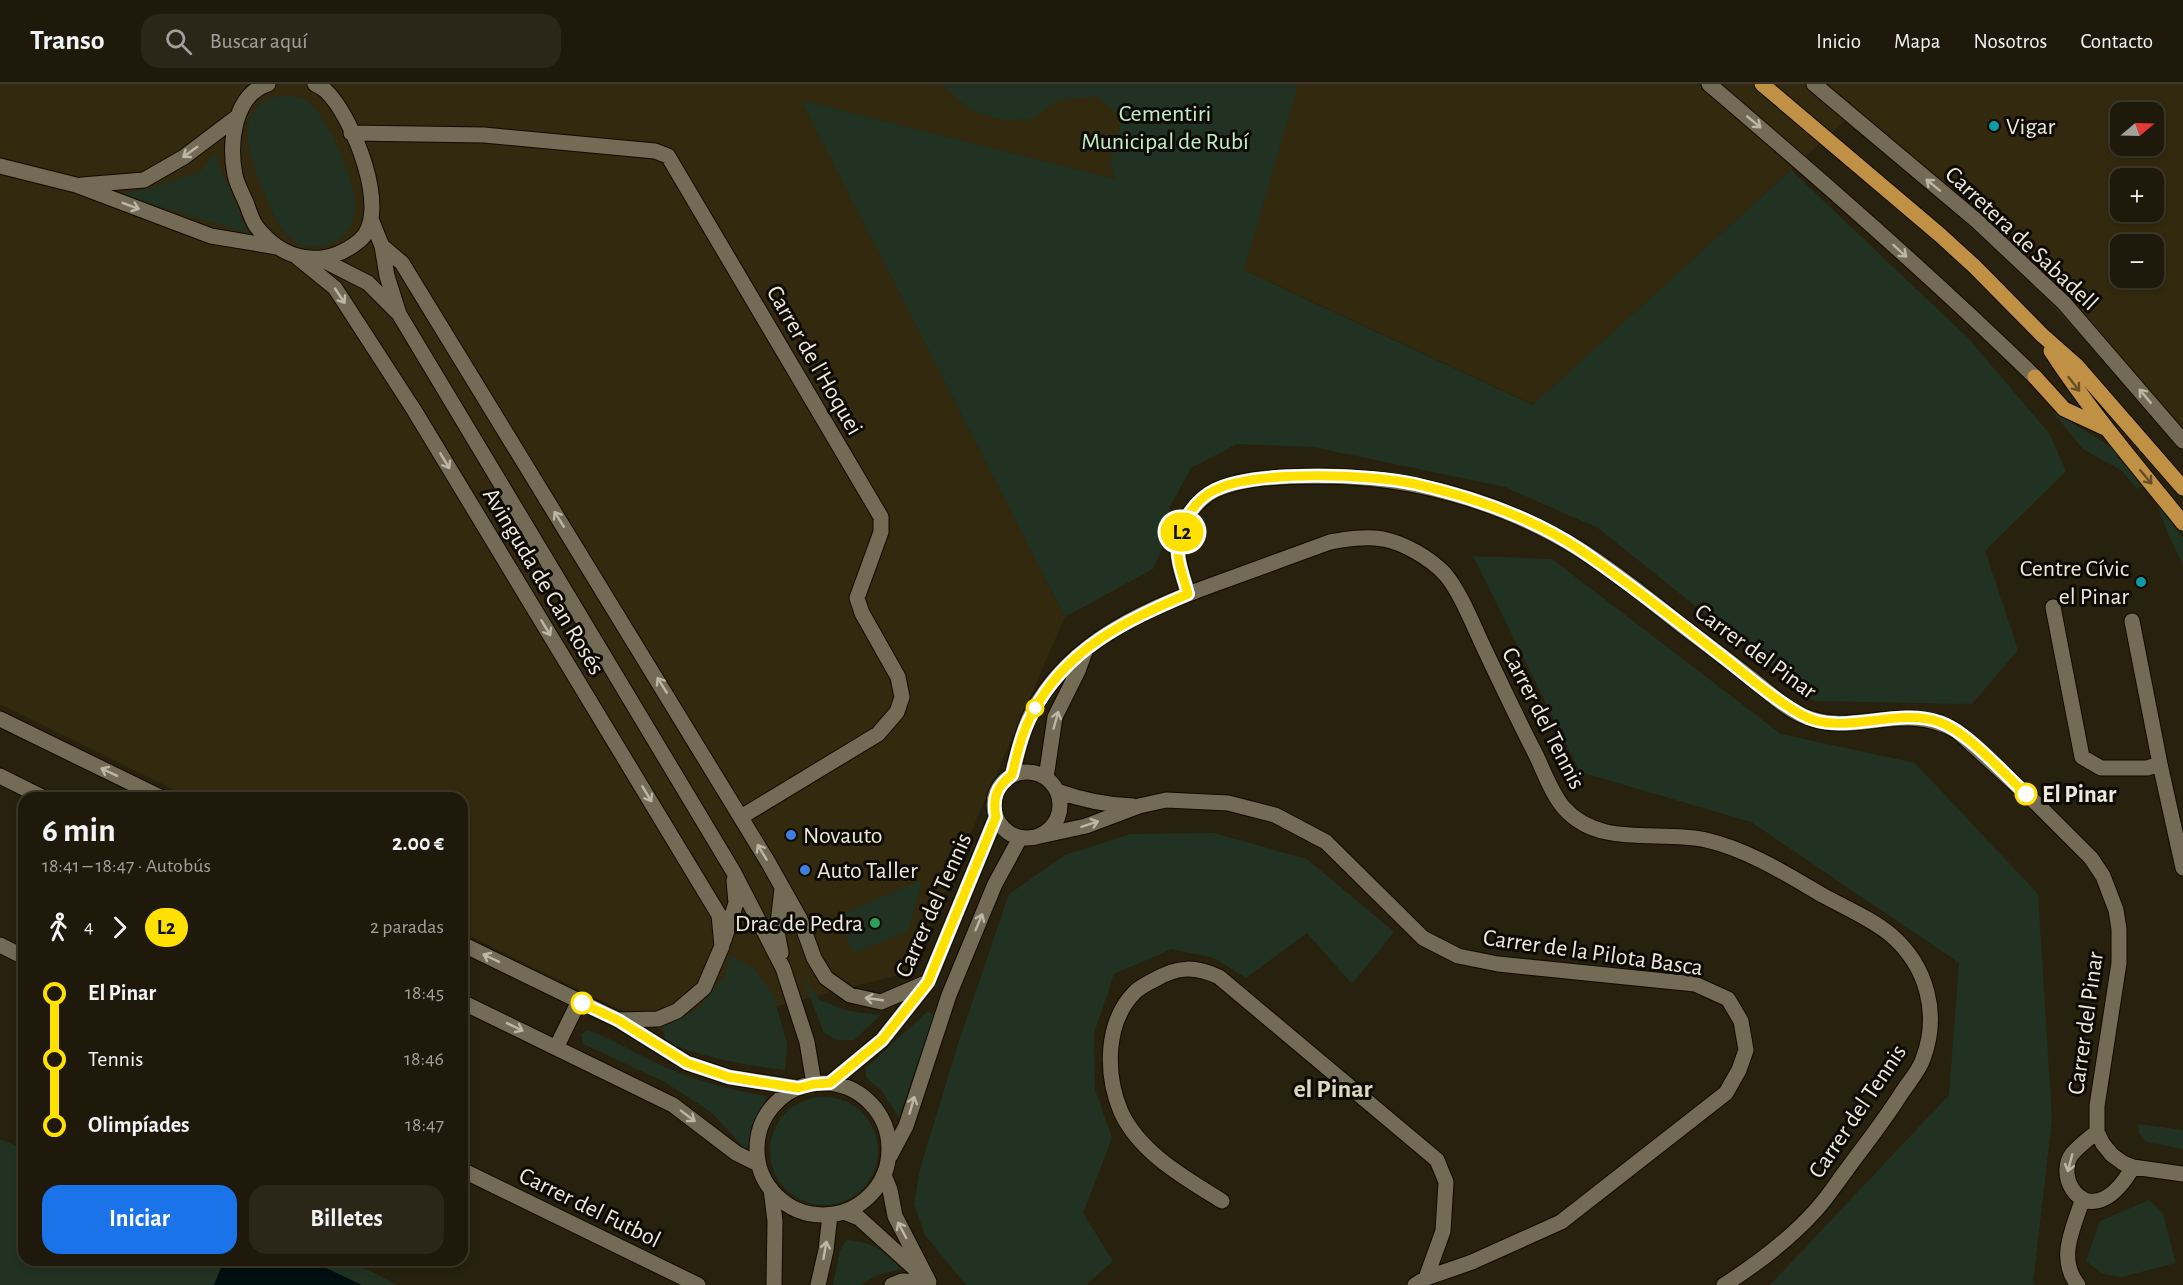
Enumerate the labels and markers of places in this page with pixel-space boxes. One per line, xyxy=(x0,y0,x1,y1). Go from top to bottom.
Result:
place label: Vigar xyxy=(2006,115,2056,139)
marker: Vigar xyxy=(1987,119,2001,133)
place label: Centre Cívic el Pinar xyxy=(2020,557,2129,609)
marker: Centre Cívic el Pinar xyxy=(2134,575,2148,589)
unlabelled marker xyxy=(1026,699,1044,717)
marker: El Pinar xyxy=(2015,783,2037,805)
place label: El Pinar xyxy=(2042,783,2117,807)
place label: Novauto xyxy=(803,824,883,848)
marker: Novauto xyxy=(784,828,798,842)
place label: Auto Taller xyxy=(817,859,918,883)
marker: Auto Taller xyxy=(798,863,812,877)
place label: Drac de Pedra xyxy=(735,912,863,936)
marker: Drac de Pedra xyxy=(868,916,882,930)
unlabelled marker xyxy=(571,992,593,1014)

